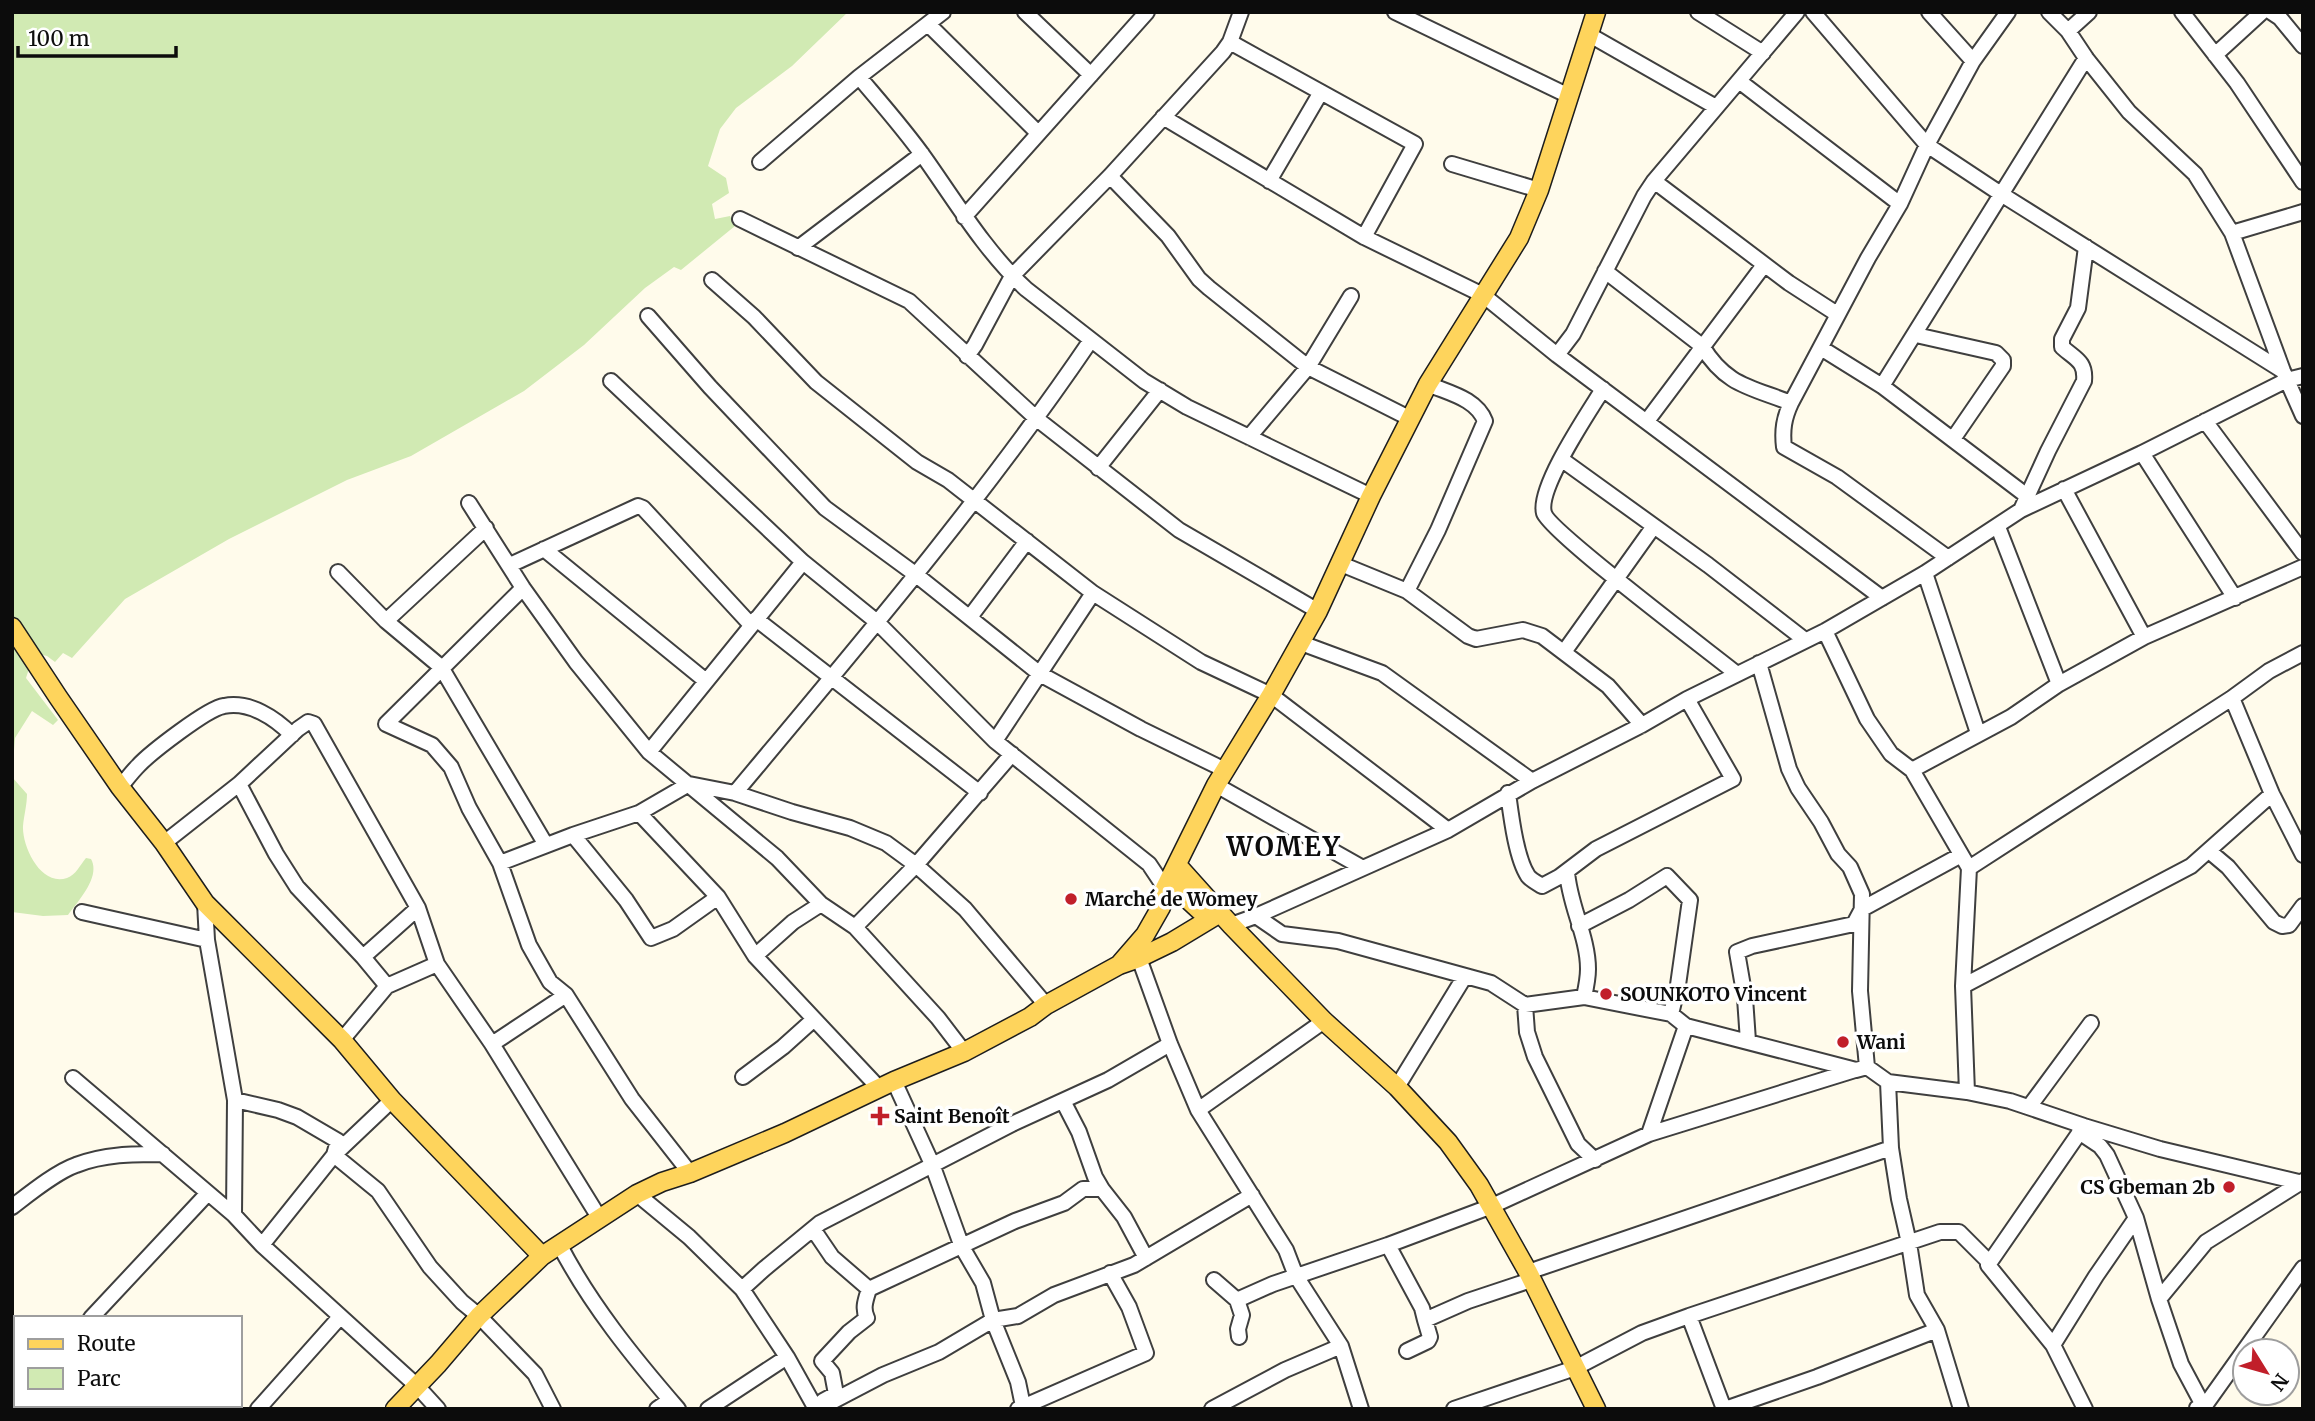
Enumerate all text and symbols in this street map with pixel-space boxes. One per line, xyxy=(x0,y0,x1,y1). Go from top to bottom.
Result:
scale bar xyxy=(18,14,175,58)
text: 100 m xyxy=(28,25,90,52)
district label: WOMEY xyxy=(1225,830,1342,863)
place label: Marché de Womey xyxy=(1085,887,1258,911)
marker: Marché de Womey xyxy=(1063,891,1079,907)
place label: SOUNKOTO Vincent xyxy=(1620,982,1807,1006)
marker: SOUNKOTO Vincent xyxy=(1598,986,1614,1002)
place label: Wani xyxy=(1856,1030,1906,1054)
marker: Wani xyxy=(1835,1034,1851,1050)
place label: Saint Benoît xyxy=(894,1104,1010,1128)
marker: Saint Benoît xyxy=(872,1108,888,1124)
place label: CS Gbeman 2b xyxy=(2081,1175,2215,1199)
marker: CS Gbeman 2b xyxy=(2221,1179,2237,1195)
legend xyxy=(14,1316,242,1407)
text: Route xyxy=(77,1330,135,1357)
north arrow xyxy=(2231,1337,2301,1407)
text: Parc xyxy=(77,1365,121,1392)
text: N xyxy=(2265,1369,2294,1395)

